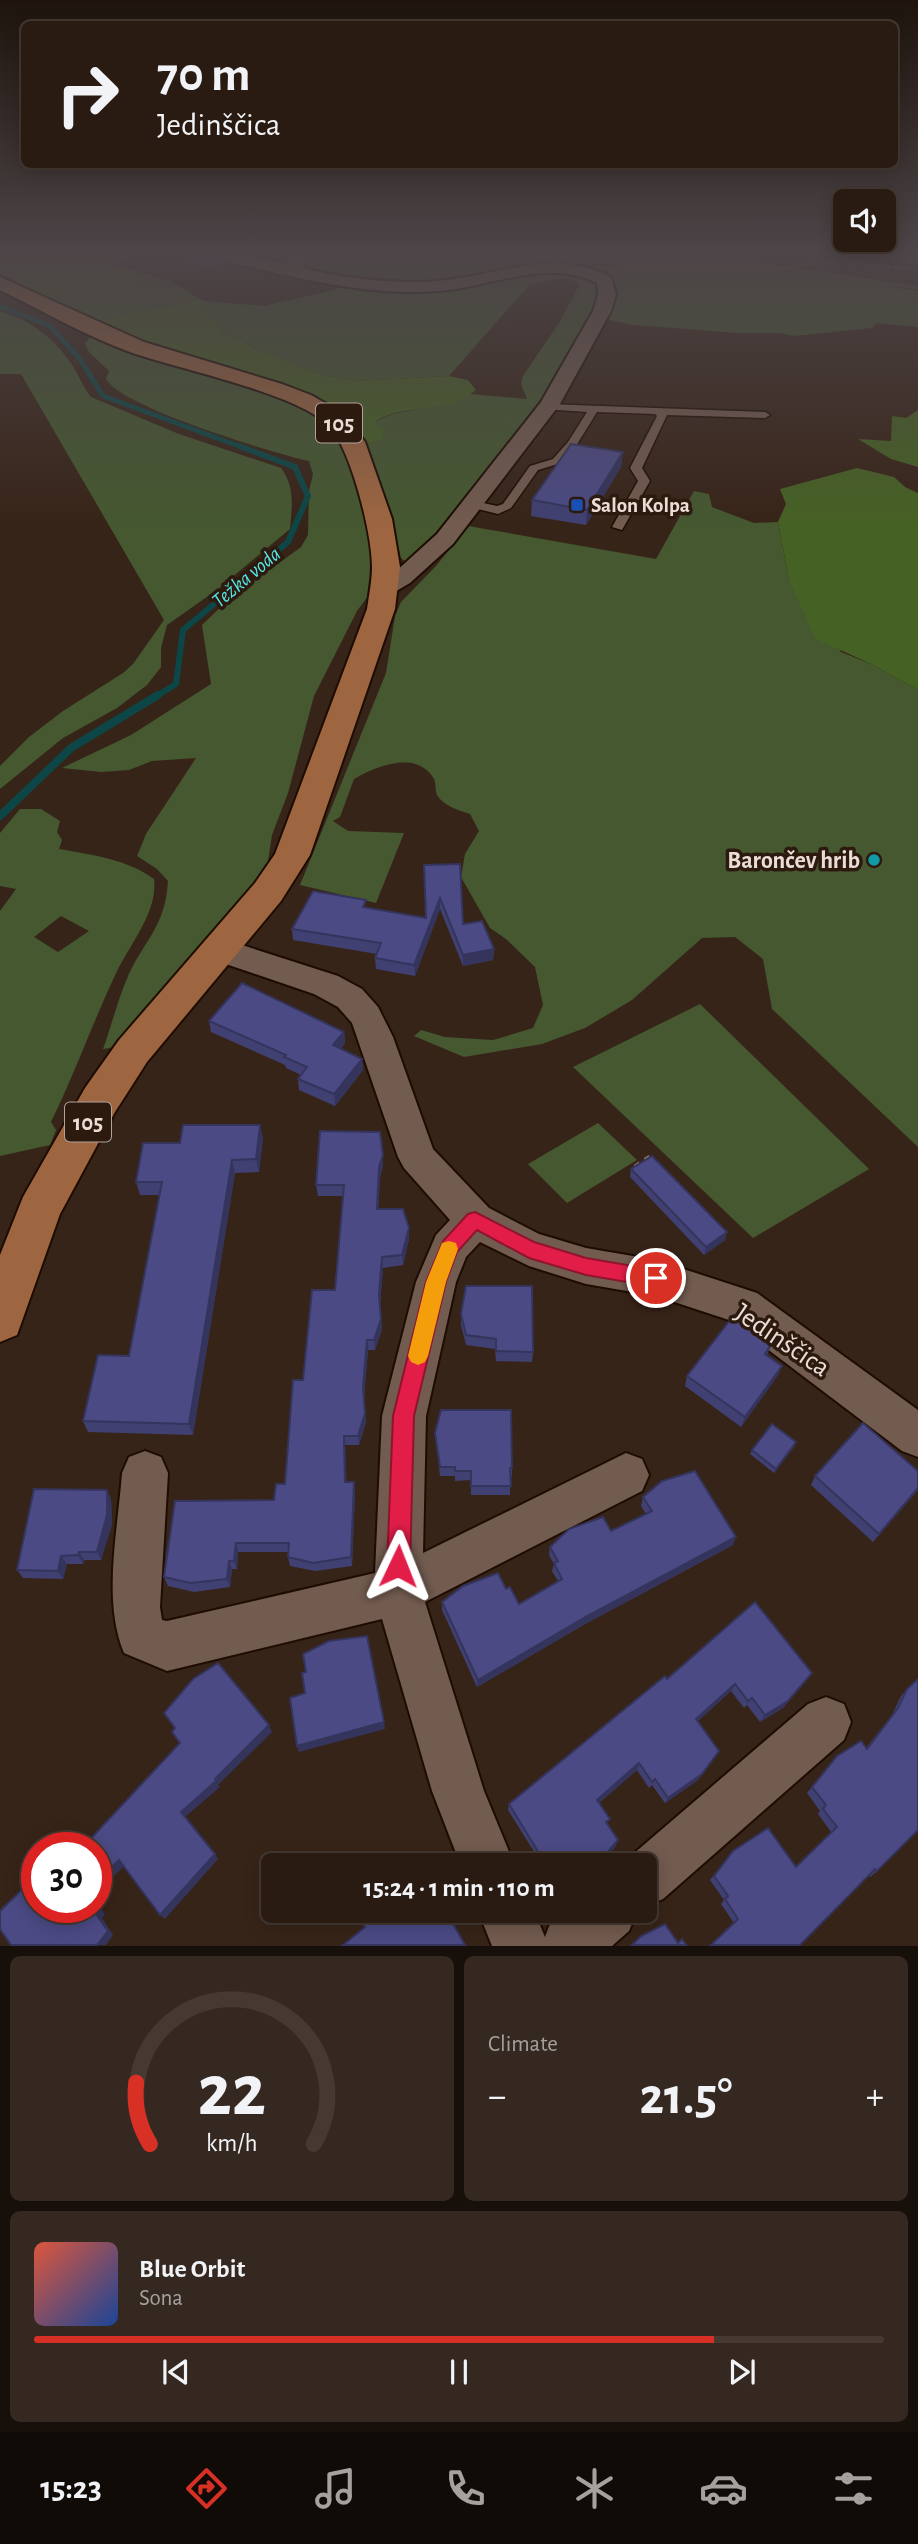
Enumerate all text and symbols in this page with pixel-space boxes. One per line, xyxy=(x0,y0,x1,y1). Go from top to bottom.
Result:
icon: right xyxy=(42,49,133,140)
text: 70 m xyxy=(157,51,251,100)
text: Jedinščica xyxy=(157,109,281,141)
map controls xyxy=(833,189,896,252)
button: sound xyxy=(833,189,896,252)
road number: 105 xyxy=(316,404,362,442)
place label: Salon Kolpa xyxy=(591,495,690,516)
marker: Salon Kolpa xyxy=(569,497,585,513)
water label: Težka voda xyxy=(208,543,285,612)
place label: Barončev hrib xyxy=(727,849,860,873)
marker: Barončev hrib xyxy=(866,852,882,868)
road number: 105 xyxy=(65,1102,111,1142)
pin xyxy=(626,1248,686,1308)
icon: arrive xyxy=(637,1259,675,1297)
street label: Jedinščica xyxy=(729,1299,835,1383)
position arrow xyxy=(361,1529,435,1603)
speed limit sign: 30 xyxy=(21,1832,112,1923)
text: 15:24 · 1 min · 110 m xyxy=(363,1875,555,1901)
text: Climate xyxy=(488,2033,558,2056)
text: 22 xyxy=(198,2057,266,2130)
text: 21.5° xyxy=(640,2071,732,2123)
text: − xyxy=(488,2078,506,2116)
text: + xyxy=(866,2078,884,2116)
text: km/h xyxy=(206,2131,258,2156)
text: Blue Orbit xyxy=(139,2256,245,2282)
text: Sona xyxy=(139,2287,183,2310)
icon: previous xyxy=(157,2353,195,2391)
icon: pause xyxy=(440,2353,478,2391)
icon: next xyxy=(723,2353,761,2391)
icon: directions xyxy=(182,2464,231,2513)
icon: music xyxy=(311,2464,360,2513)
icon: phone xyxy=(441,2464,490,2513)
icon: climate xyxy=(570,2464,619,2513)
icon: car xyxy=(699,2464,748,2513)
icon: filters xyxy=(829,2464,878,2513)
text: 15:23 xyxy=(40,2472,102,2504)

